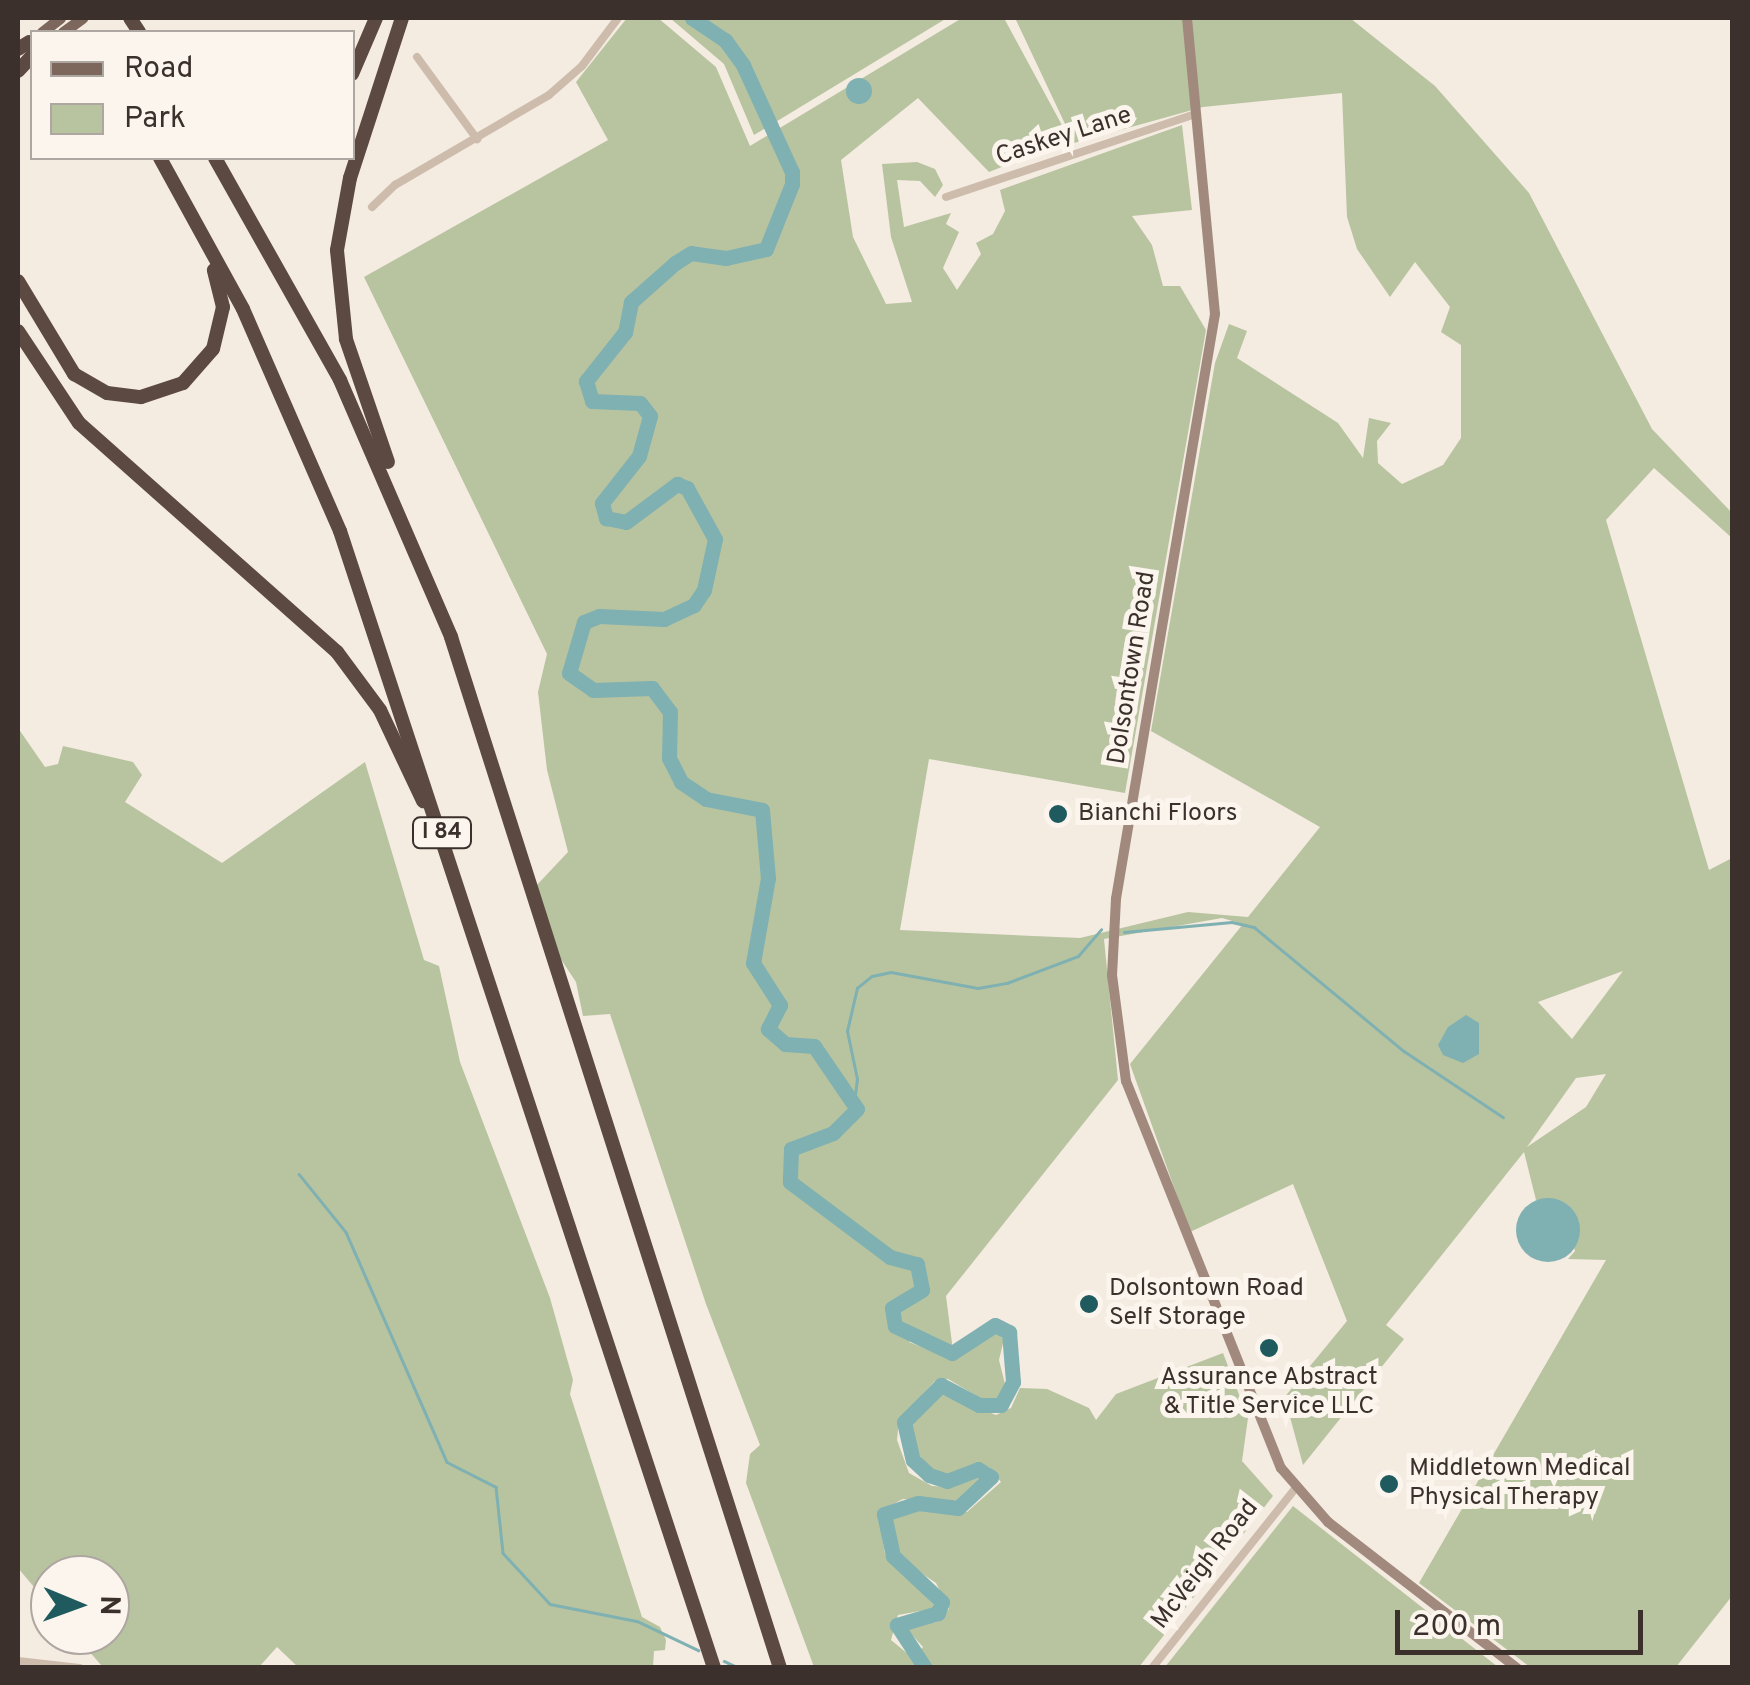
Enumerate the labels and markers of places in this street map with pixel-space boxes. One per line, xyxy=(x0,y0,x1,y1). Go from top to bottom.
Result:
place label: Bianchi Floors xyxy=(1078,799,1237,829)
marker: Bianchi Floors xyxy=(1047,803,1069,825)
place label: Dolsontown Road Self Storage xyxy=(1109,1275,1304,1334)
marker: Dolsontown Road Self Storage xyxy=(1078,1293,1100,1315)
marker: Assurance Abstract & Title Service LLC xyxy=(1258,1337,1280,1359)
place label: Assurance Abstract & Title Service LLC xyxy=(1160,1364,1378,1423)
place label: Middletown Medical Physical Therapy xyxy=(1409,1455,1630,1514)
marker: Middletown Medical Physical Therapy xyxy=(1378,1473,1400,1495)

